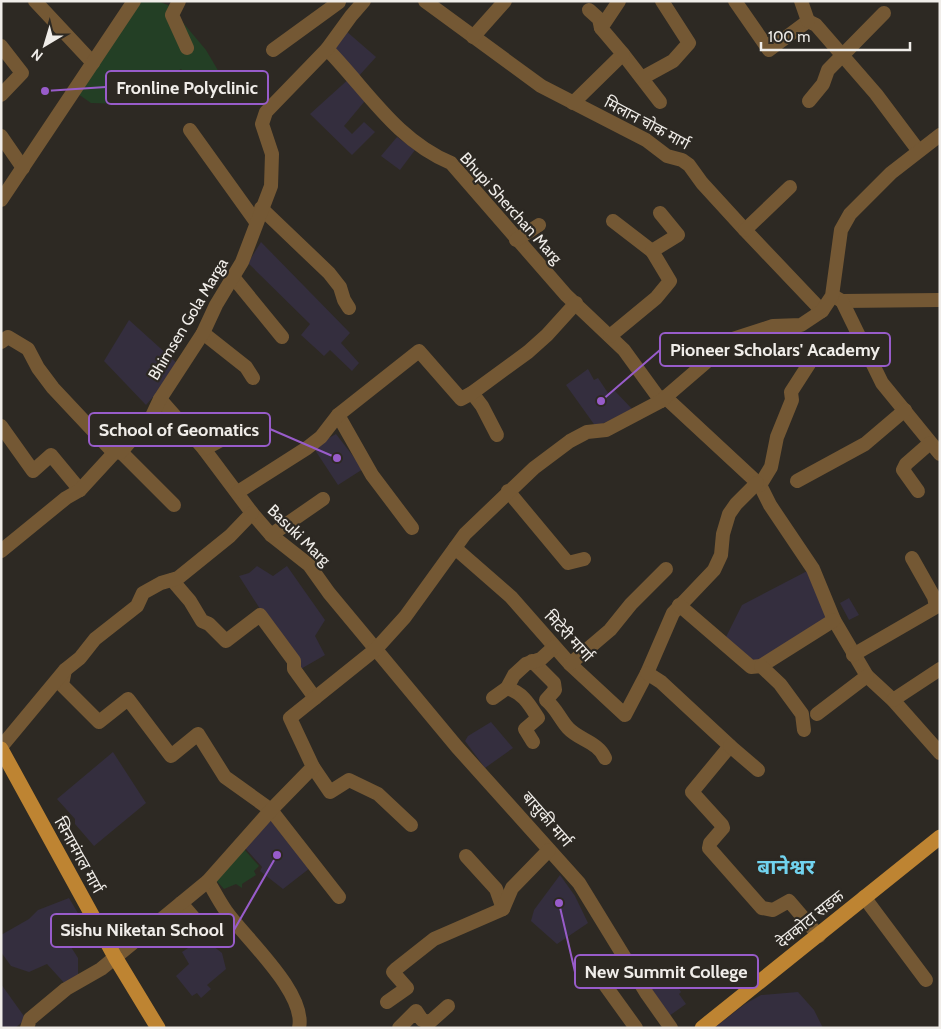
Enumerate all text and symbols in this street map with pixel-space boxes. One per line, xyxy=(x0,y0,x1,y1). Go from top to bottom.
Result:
north arrow xyxy=(20,20,70,70)
scale bar xyxy=(761,20,910,52)
text: 100 m xyxy=(768,28,810,46)
text: N xyxy=(28,45,46,65)
callout: Fronline Polyclinic xyxy=(106,71,268,104)
text: Fronline Polyclinic xyxy=(116,77,258,99)
street label: मिलान चोक मार्ग xyxy=(601,93,694,154)
street label: Bhupi Sherchan Marg xyxy=(456,148,567,268)
street label: Bhimsen Gola Marga xyxy=(144,254,232,383)
callout: Pioneer Scholars' Academy xyxy=(660,333,890,366)
text: Pioneer Scholars' Academy xyxy=(670,339,880,361)
callout: School of Geomatics xyxy=(89,413,270,446)
text: School of Geomatics xyxy=(99,419,260,441)
street label: Basuki Marg xyxy=(264,500,335,570)
street label: मिटेरी मार्गा xyxy=(541,607,598,666)
street label: बासुकी मार्ग xyxy=(517,788,577,852)
street label: सिनामंगल मार्ग xyxy=(50,814,108,897)
district label: बानेश्वर xyxy=(757,854,816,879)
street label: देवकोटा सडक xyxy=(772,886,848,952)
callout: Sishu Niketan School xyxy=(51,914,234,947)
text: Sishu Niketan School xyxy=(60,919,224,941)
callout: New Summit College xyxy=(575,955,758,988)
text: New Summit College xyxy=(585,961,747,983)

